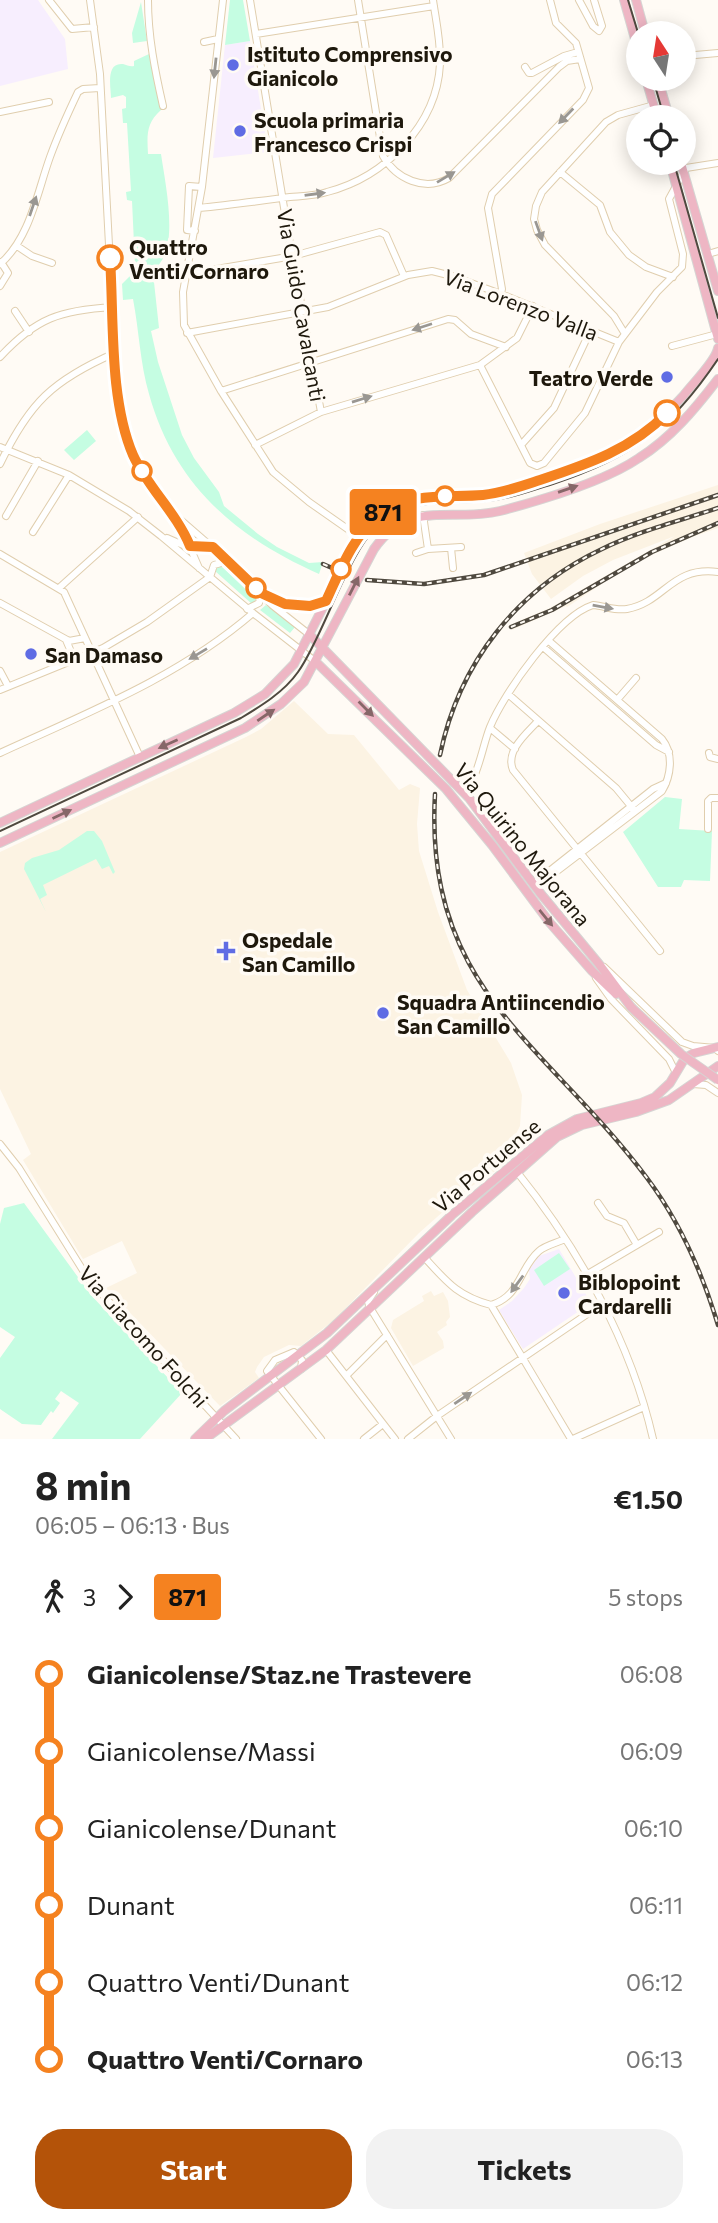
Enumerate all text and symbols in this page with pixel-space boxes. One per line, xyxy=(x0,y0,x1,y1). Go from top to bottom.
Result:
north arrow xyxy=(626,21,696,91)
map controls xyxy=(626,21,696,175)
place label: Istituto Comprensivo Gianicolo xyxy=(247,41,453,90)
one-way arrow xyxy=(209,57,220,79)
marker: Istituto Comprensivo Gianicolo xyxy=(225,57,241,73)
button: locate xyxy=(626,105,696,175)
place label: Scuola primaria Francesco Crispi xyxy=(254,107,412,156)
one-way arrow xyxy=(558,108,575,125)
marker: Scuola primaria Francesco Crispi xyxy=(232,123,248,139)
one-way arrow xyxy=(436,171,456,184)
one-way arrow xyxy=(305,188,327,199)
one-way arrow xyxy=(28,195,39,216)
street label: Via Guido Cavalcanti xyxy=(273,207,331,403)
one-way arrow xyxy=(533,220,544,241)
place label: Quattro Venti/Cornaro xyxy=(129,234,269,283)
marker: Quattro Venti/Cornaro xyxy=(97,245,123,271)
street label: Via Lorenzo Valla xyxy=(440,263,602,345)
one-way arrow xyxy=(411,322,432,333)
place label: Teatro Verde xyxy=(529,365,653,390)
marker: Teatro Verde xyxy=(659,369,675,385)
one-way arrow xyxy=(352,394,373,404)
unlabelled marker xyxy=(654,400,680,426)
unlabelled marker xyxy=(132,461,152,481)
one-way arrow xyxy=(557,483,578,494)
unlabelled marker xyxy=(435,486,455,506)
line badge: 871 xyxy=(343,489,423,535)
text: 871 xyxy=(364,497,402,526)
unlabelled marker xyxy=(331,559,351,579)
one-way arrow xyxy=(348,576,359,596)
unlabelled marker xyxy=(246,578,266,598)
one-way arrow xyxy=(592,602,614,613)
place label: San Damaso xyxy=(45,642,163,667)
marker: San Damaso xyxy=(23,646,39,662)
one-way arrow xyxy=(189,648,208,661)
one-way arrow xyxy=(357,700,374,717)
one-way arrow xyxy=(257,709,276,722)
one-way arrow xyxy=(158,738,178,750)
street label: Via Quirino Majorana xyxy=(450,757,596,931)
one-way arrow xyxy=(52,808,72,819)
one-way arrow xyxy=(538,908,553,926)
place label: Ospedale San Camillo xyxy=(242,927,355,976)
marker: Ospedale San Camillo xyxy=(216,941,236,961)
place label: Squadra Antiincendio San Camillo xyxy=(397,989,605,1038)
marker: Squadra Antiincendio San Camillo xyxy=(375,1005,391,1021)
street label: Via Portuense xyxy=(427,1113,545,1217)
street label: Via Giacomo Folchi xyxy=(74,1260,214,1412)
place label: Biblopoint Cardarelli xyxy=(578,1269,680,1318)
one-way arrow xyxy=(510,1275,524,1293)
marker: Biblopoint Cardarelli xyxy=(556,1285,572,1301)
one-way arrow xyxy=(453,1392,473,1405)
text: 8 min xyxy=(35,1461,131,1508)
text: €1.50 xyxy=(614,1483,683,1514)
text: 06:05 – 06:13 · Bus xyxy=(35,1511,230,1539)
icon: walk xyxy=(35,1578,73,1616)
icon: forward xyxy=(106,1578,144,1616)
text: 871 xyxy=(168,1582,207,1611)
text: 3 xyxy=(83,1583,96,1611)
text: 5 stops xyxy=(608,1583,683,1611)
text: Gianicolense/Staz.ne Trastevere xyxy=(87,1658,472,1689)
text: 06:08 xyxy=(620,1660,683,1688)
text: Gianicolense/Massi xyxy=(87,1735,316,1766)
text: 06:09 xyxy=(620,1737,683,1765)
text: Gianicolense/Dunant xyxy=(87,1812,336,1843)
text: 06:10 xyxy=(624,1814,683,1842)
text: Dunant xyxy=(87,1889,175,1920)
text: 06:11 xyxy=(629,1891,683,1919)
text: Quattro Venti/Dunant xyxy=(87,1966,349,1997)
text: 06:12 xyxy=(626,1968,683,1996)
text: Quattro Venti/Cornaro xyxy=(87,2043,363,2074)
text: 06:13 xyxy=(626,2045,683,2073)
button: Start xyxy=(35,2129,352,2209)
button: Tickets xyxy=(366,2129,683,2209)

